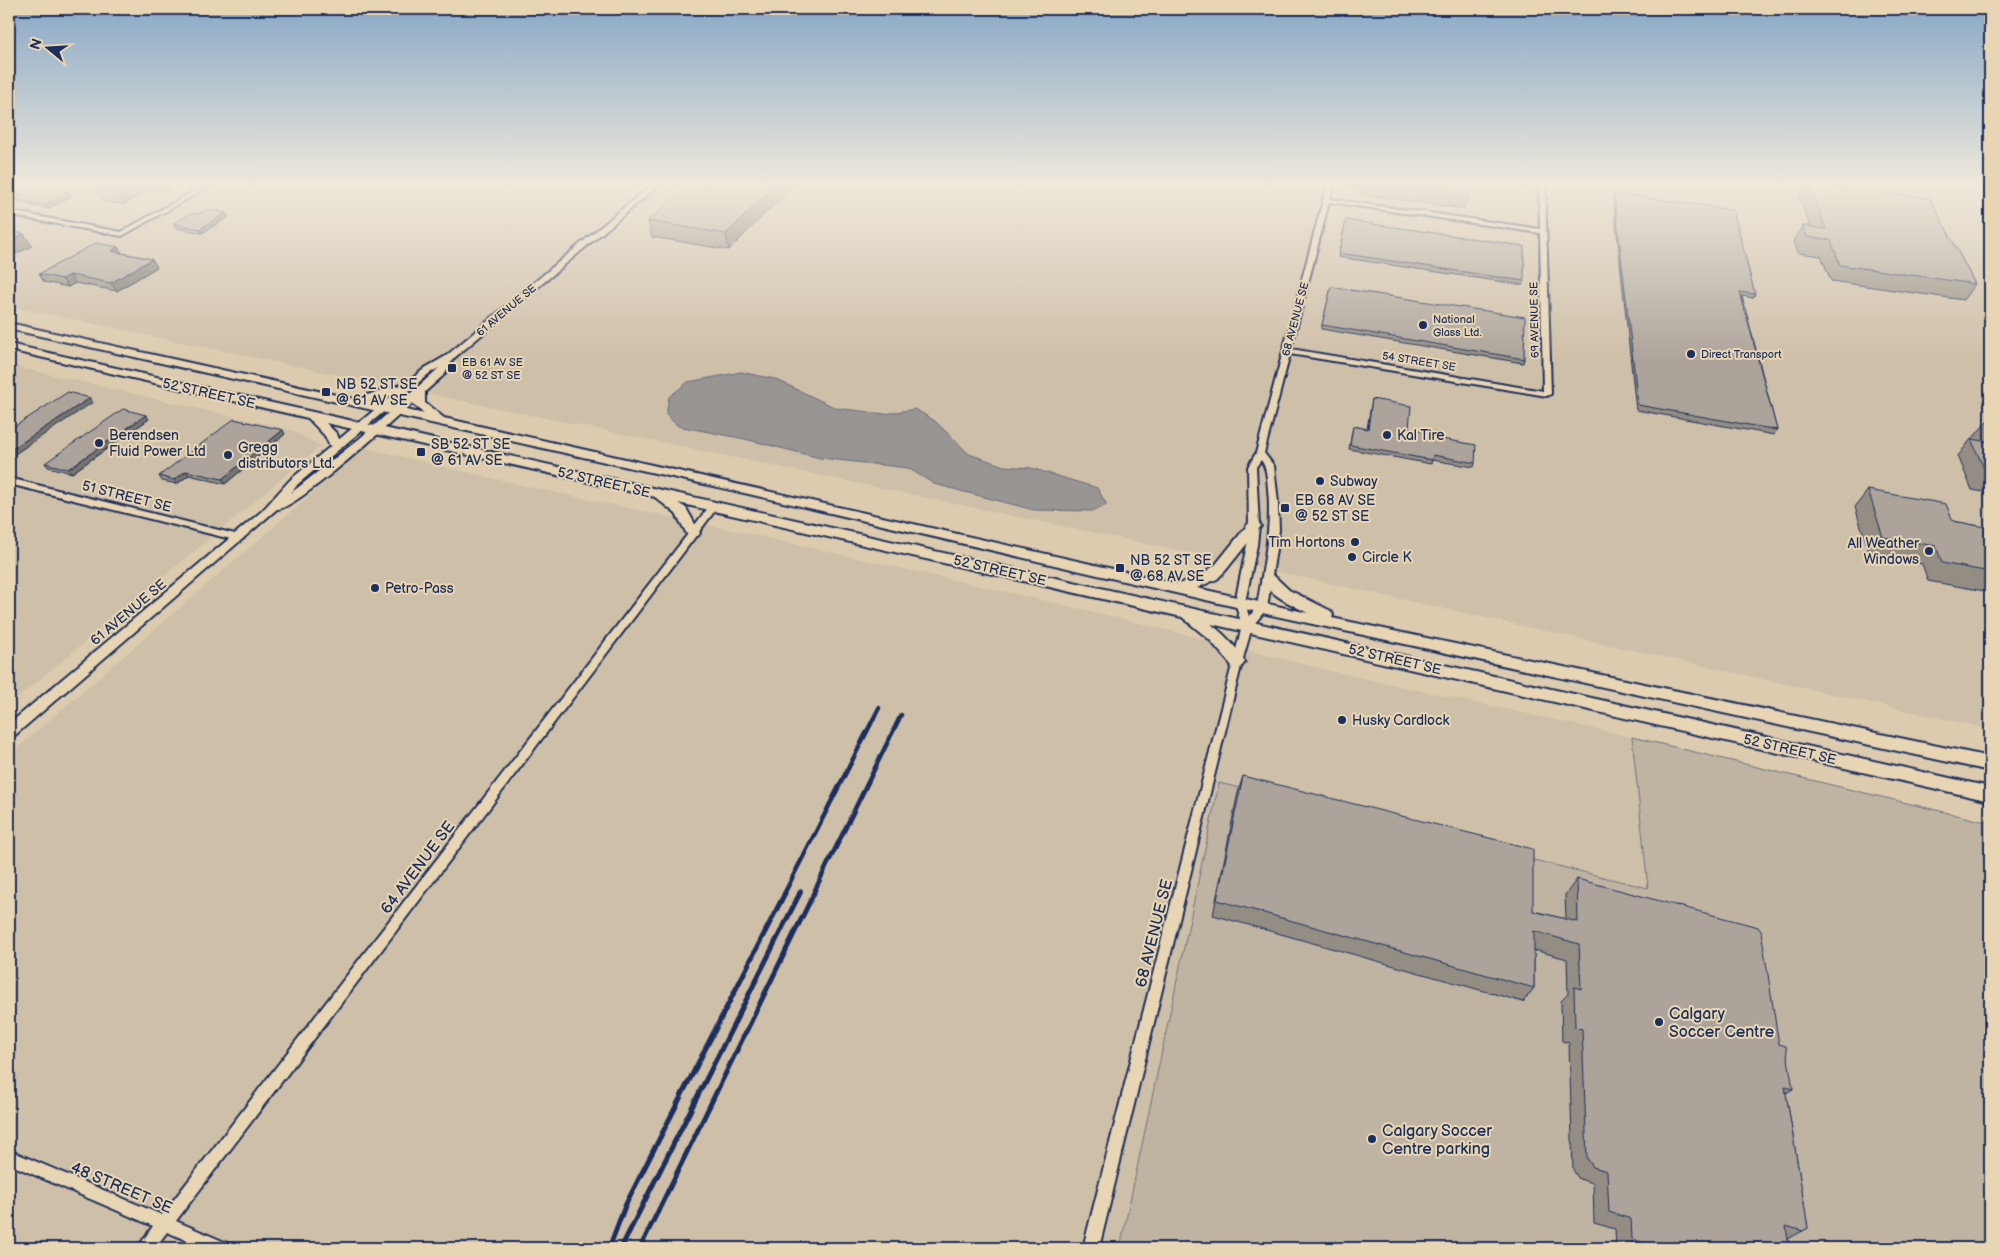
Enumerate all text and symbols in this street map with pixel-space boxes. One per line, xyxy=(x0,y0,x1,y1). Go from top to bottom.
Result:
north arrow xyxy=(22,22,72,72)
text: N xyxy=(26,37,46,52)
street label: 68 AVENUE SE xyxy=(1279,281,1312,358)
street label: 61 AVENUE SE xyxy=(474,282,539,339)
street label: 69 AVENUE SE xyxy=(1527,282,1542,358)
place label: National Glass Ltd. xyxy=(1433,313,1482,339)
marker: National Glass Ltd. xyxy=(1417,319,1429,331)
marker: Direct Transport xyxy=(1685,348,1697,360)
place label: Direct Transport xyxy=(1701,348,1782,361)
street label: 54 STREET SE xyxy=(1381,349,1457,374)
place label: EB 61 AV SE @ 52 ST SE xyxy=(462,356,523,382)
marker: EB 61 AV SE @ 52 ST SE xyxy=(446,362,458,374)
street label: 52 STREET SE xyxy=(161,375,257,412)
place label: NB 52 ST SE @ 61 AV SE xyxy=(336,376,418,409)
marker: NB 52 ST SE @ 61 AV SE xyxy=(320,386,332,398)
place label: Berendsen Fluid Power Ltd xyxy=(109,427,206,460)
place label: Kal Tire xyxy=(1397,427,1445,444)
marker: Kal Tire xyxy=(1381,429,1393,441)
place label: SB 52 ST SE @ 61 AV SE xyxy=(431,436,510,469)
marker: Berendsen Fluid Power Ltd xyxy=(93,437,105,449)
place label: Gregg distributors Ltd. xyxy=(238,439,335,472)
marker: SB 52 ST SE @ 61 AV SE xyxy=(415,446,427,458)
marker: Gregg distributors Ltd. xyxy=(222,449,234,461)
street label: 52 STREET SE xyxy=(556,464,652,501)
place label: Subway xyxy=(1330,473,1378,490)
marker: Subway xyxy=(1314,475,1326,487)
street label: 51 STREET SE xyxy=(80,477,173,516)
place label: EB 68 AV SE @ 52 ST SE xyxy=(1295,492,1375,525)
marker: EB 68 AV SE @ 52 ST SE xyxy=(1279,502,1291,514)
place label: Tim Hortons xyxy=(1268,534,1345,551)
place label: All Weather Windows xyxy=(1847,535,1920,568)
marker: Tim Hortons xyxy=(1349,536,1361,548)
marker: All Weather Windows xyxy=(1923,545,1935,557)
place label: Circle K xyxy=(1362,549,1413,566)
marker: Circle K xyxy=(1346,551,1358,563)
street label: 52 STREET SE xyxy=(952,552,1048,589)
place label: NB 52 ST SE @ 68 AV SE xyxy=(1130,552,1212,585)
marker: NB 52 ST SE @ 68 AV SE xyxy=(1114,562,1126,574)
street label: 61 AVENUE SE xyxy=(87,576,170,649)
place label: Petro-Pass xyxy=(385,580,454,597)
marker: Petro-Pass xyxy=(369,582,381,594)
street label: 52 STREET SE xyxy=(1347,641,1443,678)
place label: Husky Cardlock xyxy=(1352,712,1449,729)
marker: Husky Cardlock xyxy=(1336,714,1348,726)
street label: 52 STREET SE xyxy=(1742,731,1838,768)
street label: 64 AVENUE SE xyxy=(377,818,459,918)
street label: 68 AVENUE SE xyxy=(1132,877,1177,989)
place label: Calgary Soccer Centre xyxy=(1669,1005,1775,1042)
marker: Calgary Soccer Centre xyxy=(1653,1016,1665,1028)
place label: Calgary Soccer Centre parking xyxy=(1382,1122,1492,1159)
marker: Calgary Soccer Centre parking xyxy=(1366,1133,1378,1145)
street label: 48 STREET SE xyxy=(68,1158,175,1218)

